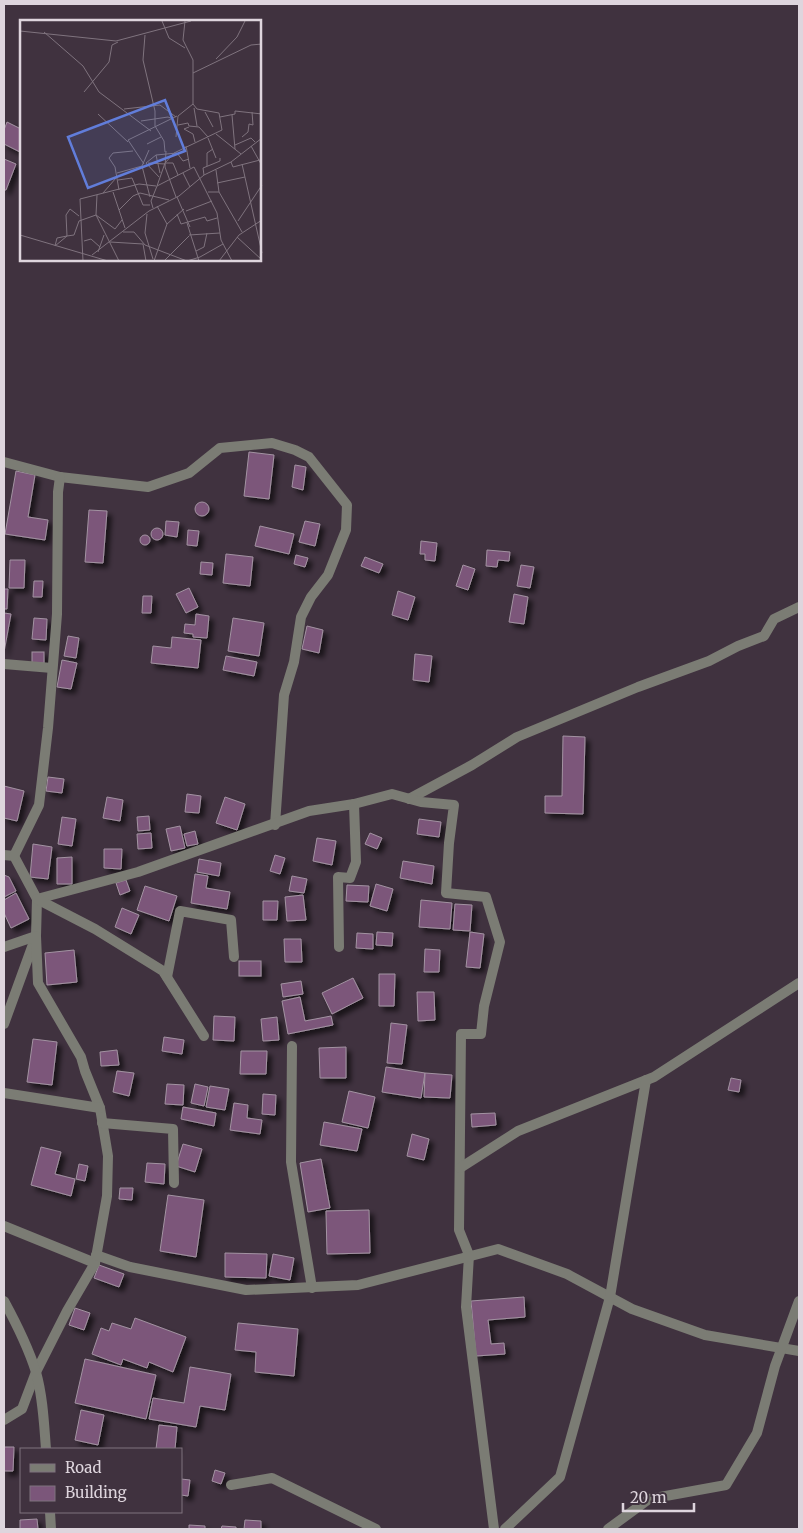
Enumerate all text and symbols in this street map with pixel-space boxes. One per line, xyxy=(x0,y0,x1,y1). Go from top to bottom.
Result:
inset map xyxy=(20,20,261,261)
legend xyxy=(20,1448,182,1513)
text: Road xyxy=(65,1458,101,1477)
scale bar xyxy=(623,1480,694,1512)
text: Building xyxy=(65,1483,127,1502)
text: 20 m xyxy=(630,1488,667,1507)

